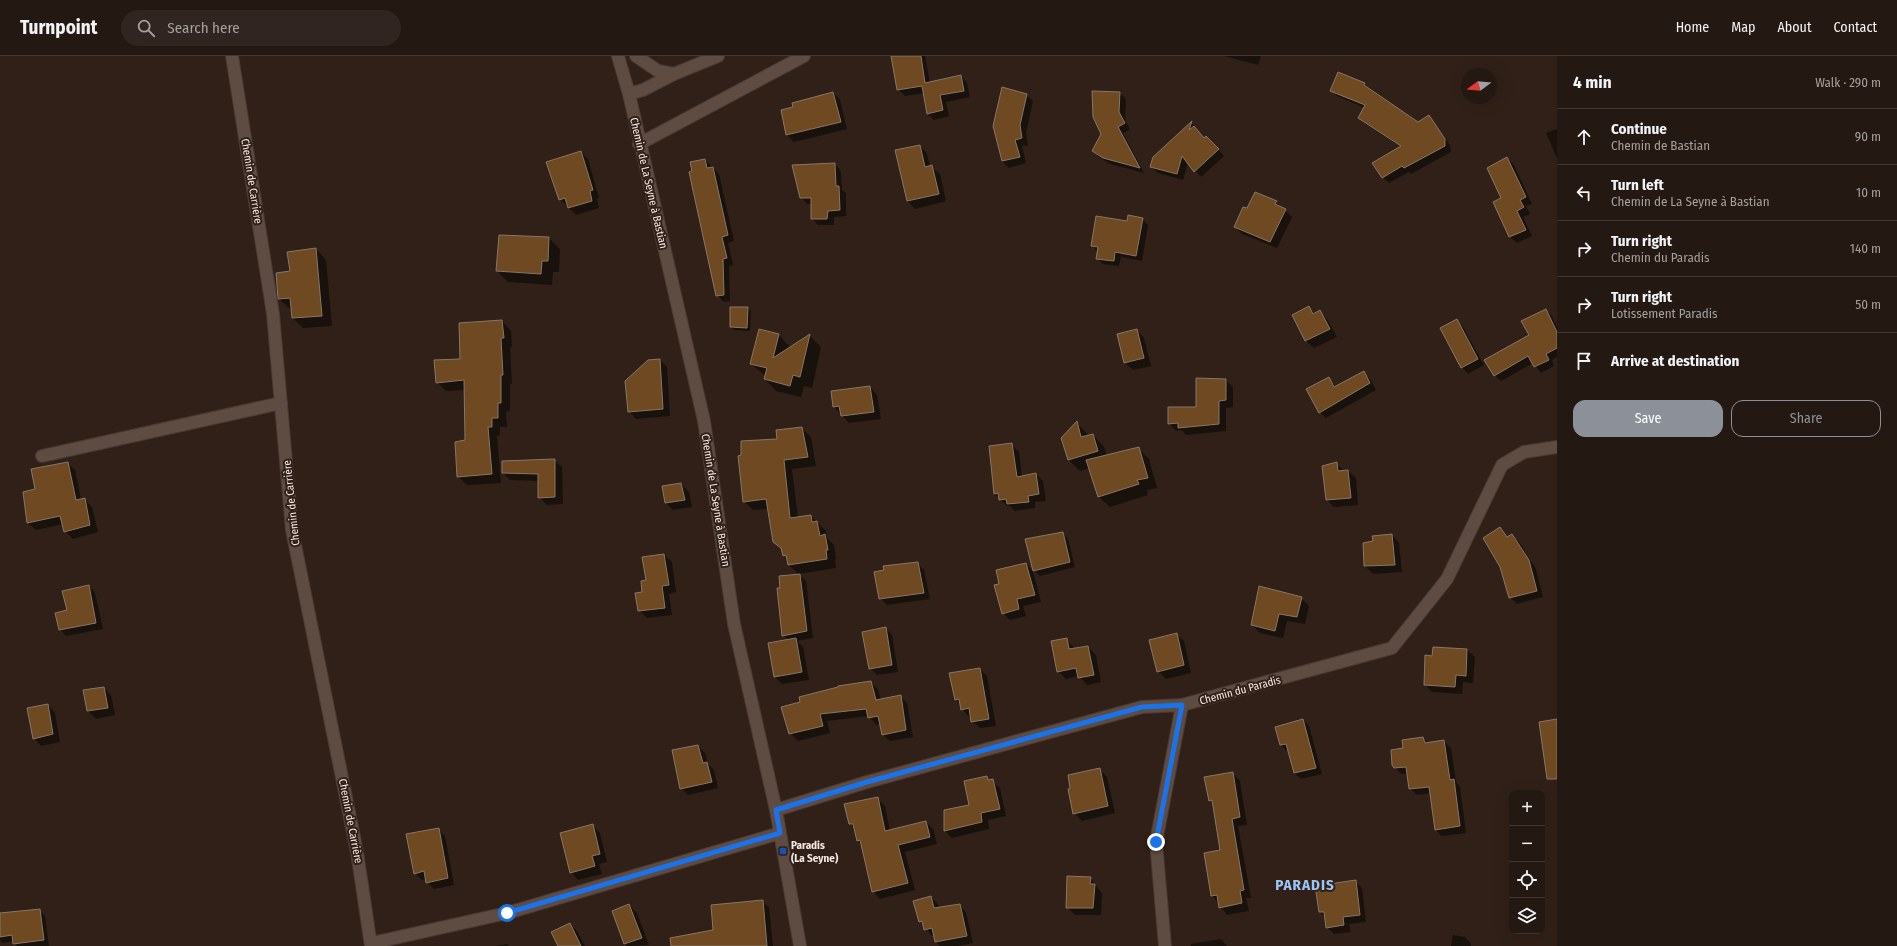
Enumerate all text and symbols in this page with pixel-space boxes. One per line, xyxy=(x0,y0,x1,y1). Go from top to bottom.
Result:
search box xyxy=(121,10,401,46)
text: Turnpoint xyxy=(20,16,97,39)
icon: search xyxy=(135,17,157,39)
text: Search here xyxy=(167,19,240,37)
text: Home xyxy=(1676,19,1709,36)
text: Map xyxy=(1731,19,1755,36)
text: About xyxy=(1777,19,1812,36)
text: Contact xyxy=(1834,19,1877,36)
north arrow xyxy=(1461,68,1497,104)
text: 4 min xyxy=(1573,72,1612,93)
text: Walk · 290 m xyxy=(1815,75,1881,90)
street label: Chemin de La Seyne à Bastian xyxy=(627,116,670,250)
text: Continue xyxy=(1611,120,1667,138)
icon: ahead xyxy=(1573,126,1595,148)
text: 90 m xyxy=(1855,129,1881,144)
street label: Chemin de Carrière xyxy=(238,138,265,225)
text: Chemin de Bastian xyxy=(1611,138,1710,153)
text: Turn left xyxy=(1611,176,1664,194)
icon: left xyxy=(1573,182,1595,204)
text: 10 m xyxy=(1856,185,1881,200)
text: Chemin de La Seyne à Bastian xyxy=(1611,194,1770,209)
text: Turn right xyxy=(1611,232,1672,250)
icon: right xyxy=(1573,238,1595,260)
text: 140 m xyxy=(1850,241,1881,256)
text: Chemin du Paradis xyxy=(1611,250,1710,265)
text: Turn right xyxy=(1611,288,1672,306)
icon: right xyxy=(1573,294,1595,316)
text: 50 m xyxy=(1855,297,1881,312)
text: Lotissement Paradis xyxy=(1611,306,1718,321)
icon: arrive xyxy=(1573,350,1595,372)
text: Arrive at destination xyxy=(1611,352,1739,370)
button: Save xyxy=(1573,400,1723,437)
button: Share xyxy=(1731,400,1881,437)
street label: Chemin de La Seyne à Bastian xyxy=(699,433,732,567)
street label: Chemin de Carrière xyxy=(281,460,302,546)
street label: Chemin du Paradis xyxy=(1198,673,1282,708)
street label: Chemin de Carrière xyxy=(336,778,365,865)
map controls xyxy=(1509,790,1545,934)
button: + xyxy=(1509,790,1545,826)
button: − xyxy=(1509,826,1545,862)
route end xyxy=(1147,833,1165,851)
place label: Paradis (La Seyne) xyxy=(791,839,839,865)
marker: Paradis (La Seyne) xyxy=(778,846,788,856)
button: locate xyxy=(1509,862,1545,898)
district label: PARADIS xyxy=(1275,876,1335,894)
button: layers xyxy=(1509,898,1545,934)
route start xyxy=(498,904,516,922)

